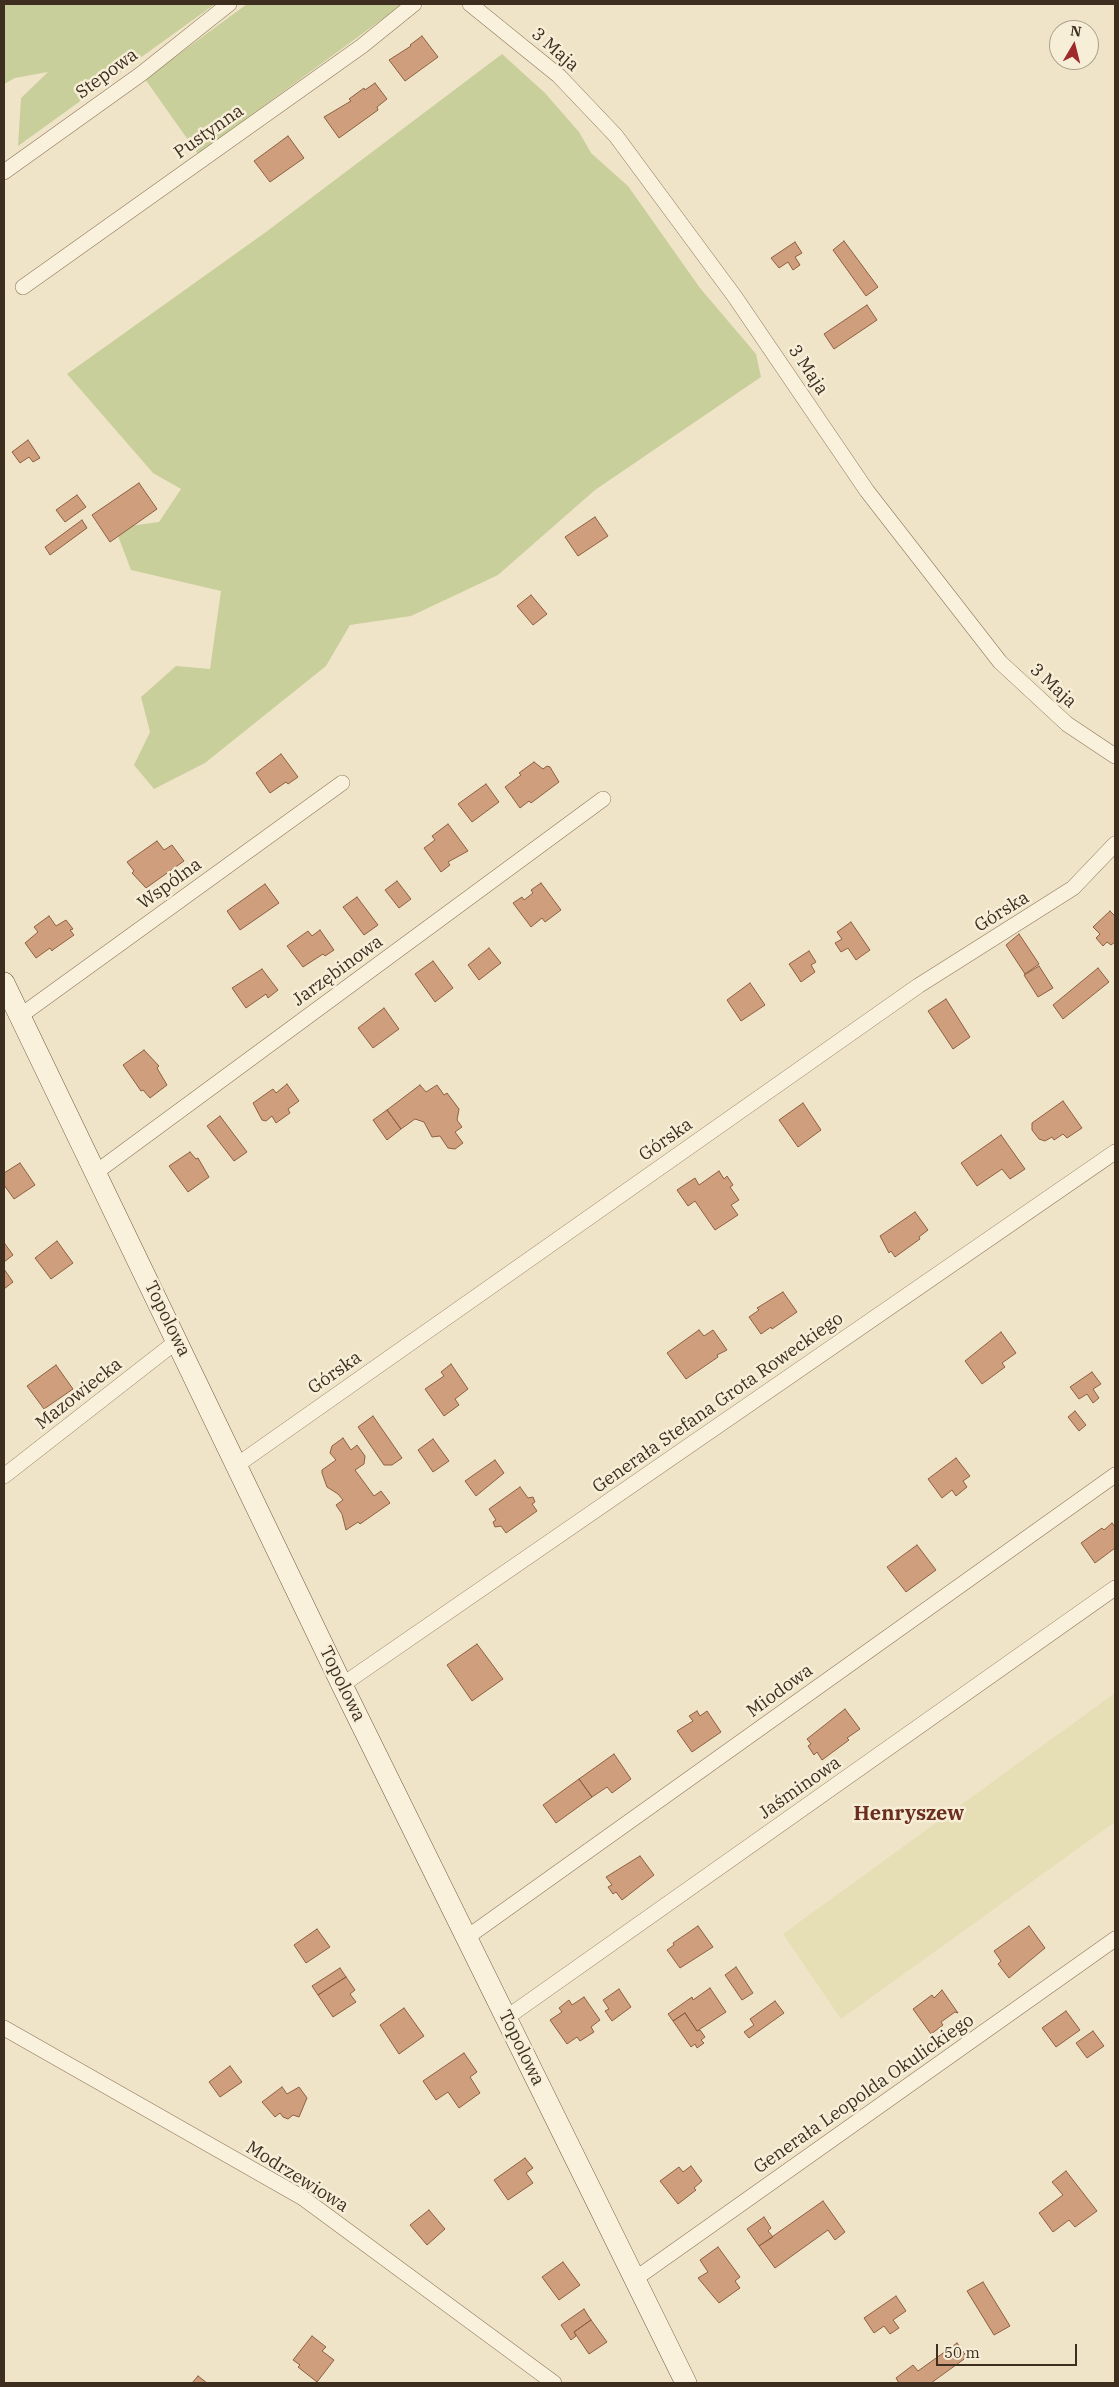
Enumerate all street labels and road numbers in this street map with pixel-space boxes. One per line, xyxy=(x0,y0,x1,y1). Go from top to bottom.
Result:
street label: 3 Maja xyxy=(527,24,583,76)
street label: Stepowa xyxy=(72,44,142,104)
street label: Pustynna xyxy=(170,100,248,164)
street label: 3 Maja xyxy=(783,341,833,399)
street label: 3 Maja xyxy=(1025,659,1081,713)
street label: Wspólna xyxy=(134,854,206,914)
street label: Górska xyxy=(971,887,1033,937)
street label: Jarzębinowa xyxy=(289,931,387,1011)
street label: Górska xyxy=(635,1114,697,1166)
street label: Topolowa xyxy=(139,1278,195,1360)
street label: Generała Stefana Grota Roweckiego xyxy=(589,1308,847,1498)
street label: Górska xyxy=(304,1347,366,1399)
street label: Mazowiecka xyxy=(32,1354,126,1434)
street label: Topolowa xyxy=(314,1643,370,1725)
street label: Miodowa xyxy=(743,1660,817,1722)
street label: Jaśminowa xyxy=(755,1752,845,1824)
street label: Topolowa xyxy=(493,2007,549,2089)
street label: Generała Leopolda Okulickiego xyxy=(750,2010,978,2178)
street label: Modrzewiowa xyxy=(242,2137,352,2217)

